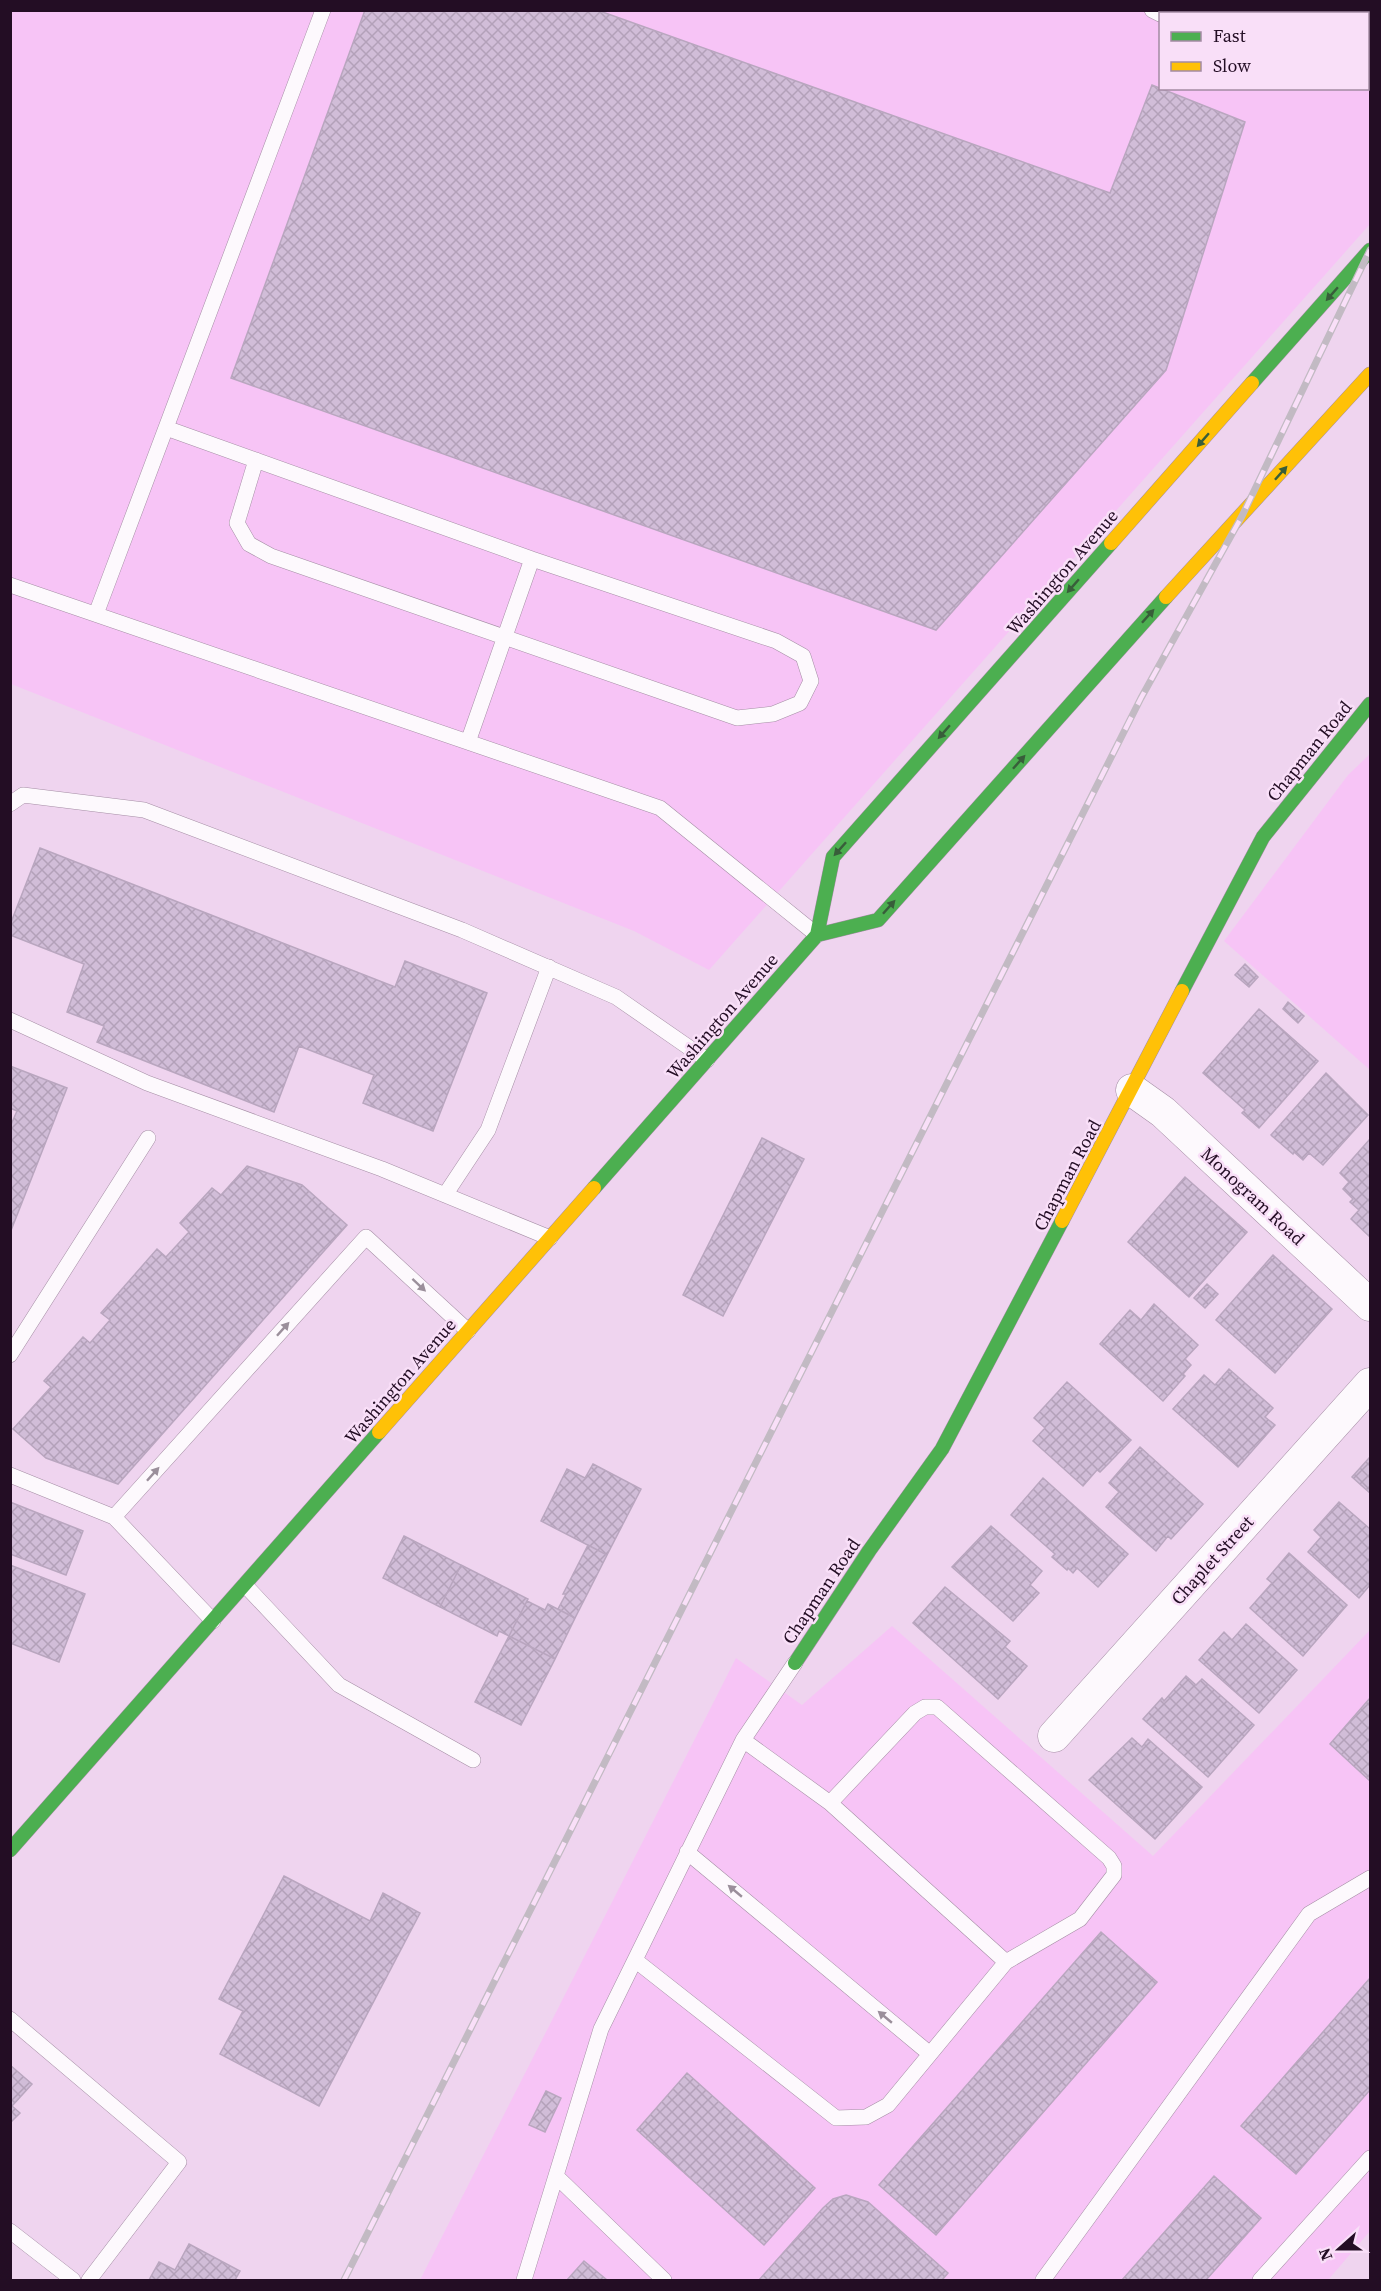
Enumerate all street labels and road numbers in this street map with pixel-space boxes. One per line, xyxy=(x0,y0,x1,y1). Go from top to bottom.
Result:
street label: Washington Avenue xyxy=(1000,504,1124,640)
street label: Chapman Road xyxy=(1261,695,1357,807)
street label: Washington Avenue xyxy=(660,948,784,1084)
street label: Chapman Road xyxy=(1027,1115,1107,1235)
street label: Monogram Road xyxy=(1196,1141,1310,1251)
street label: Washington Avenue xyxy=(338,1313,462,1449)
street label: Chaplet Street xyxy=(1165,1510,1259,1610)
street label: Chapman Road xyxy=(776,1533,866,1649)

